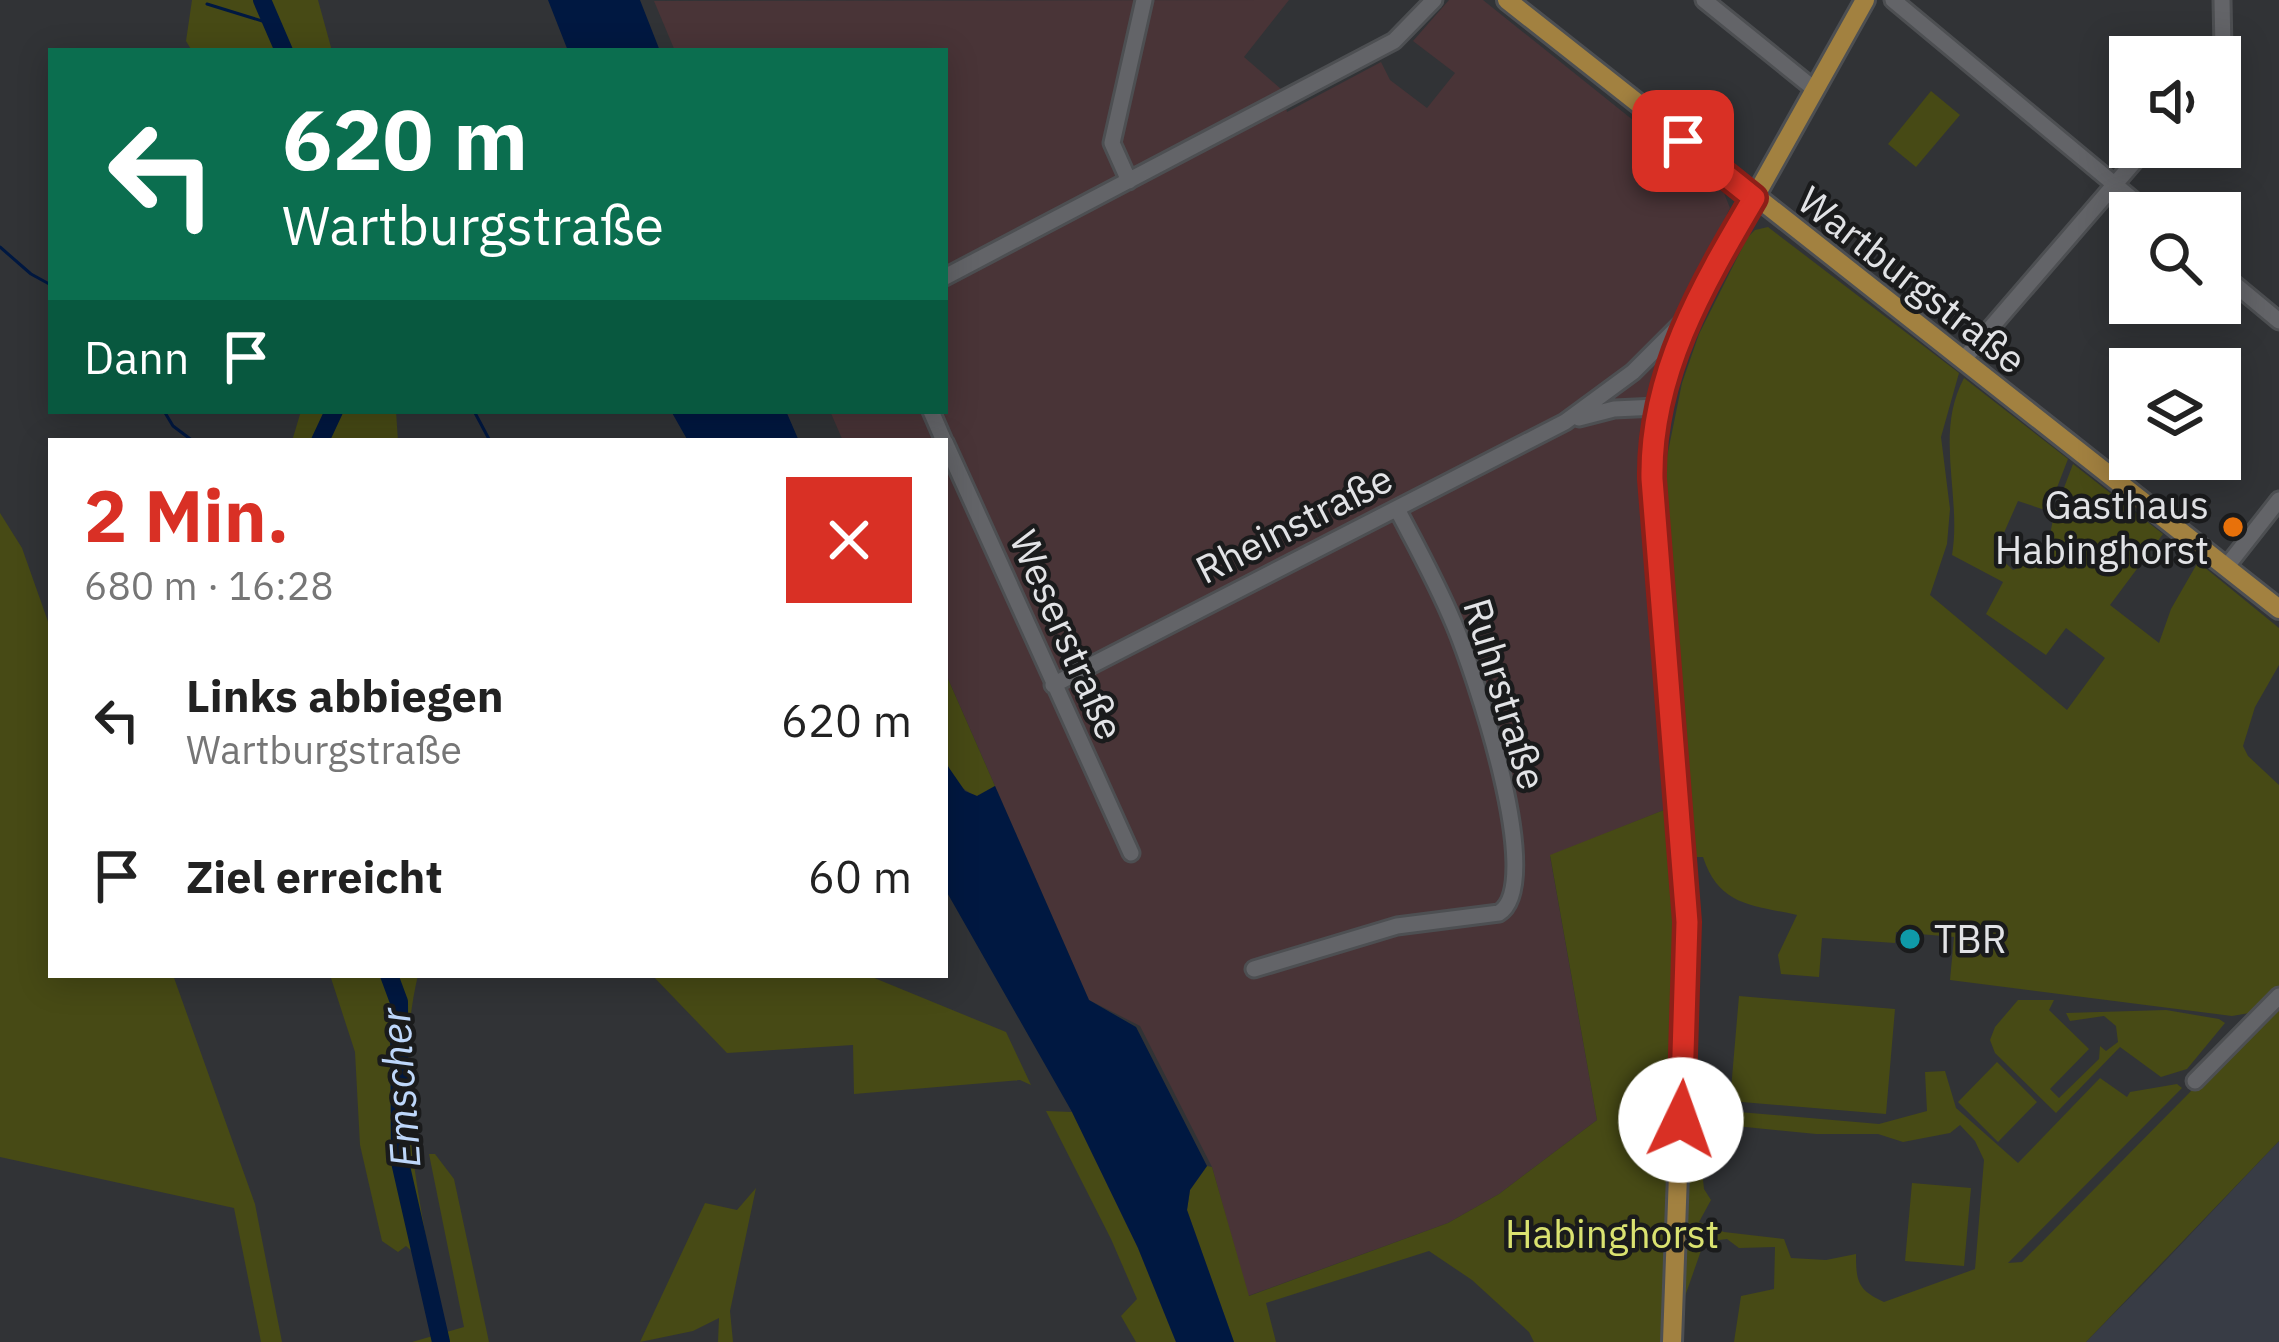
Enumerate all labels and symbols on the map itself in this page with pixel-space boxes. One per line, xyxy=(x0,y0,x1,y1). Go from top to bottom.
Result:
pin xyxy=(1632,90,1734,192)
street label: Wartburgstraße xyxy=(1788,175,2037,385)
street label: Rheinstraße xyxy=(1187,452,1401,595)
place label: Gasthaus Habinghorst xyxy=(1995,479,2209,575)
marker: Gasthaus Habinghorst xyxy=(2220,514,2246,540)
street label: Weserstraße xyxy=(999,522,1136,748)
street label: Ruhrstraße xyxy=(1452,592,1559,796)
place label: TBR xyxy=(1934,913,2007,964)
marker: TBR xyxy=(1897,926,1923,952)
water label: Emscher xyxy=(366,1005,433,1170)
position arrow xyxy=(1618,1057,1744,1183)
park label: Habinghorst xyxy=(1505,1208,1719,1259)

